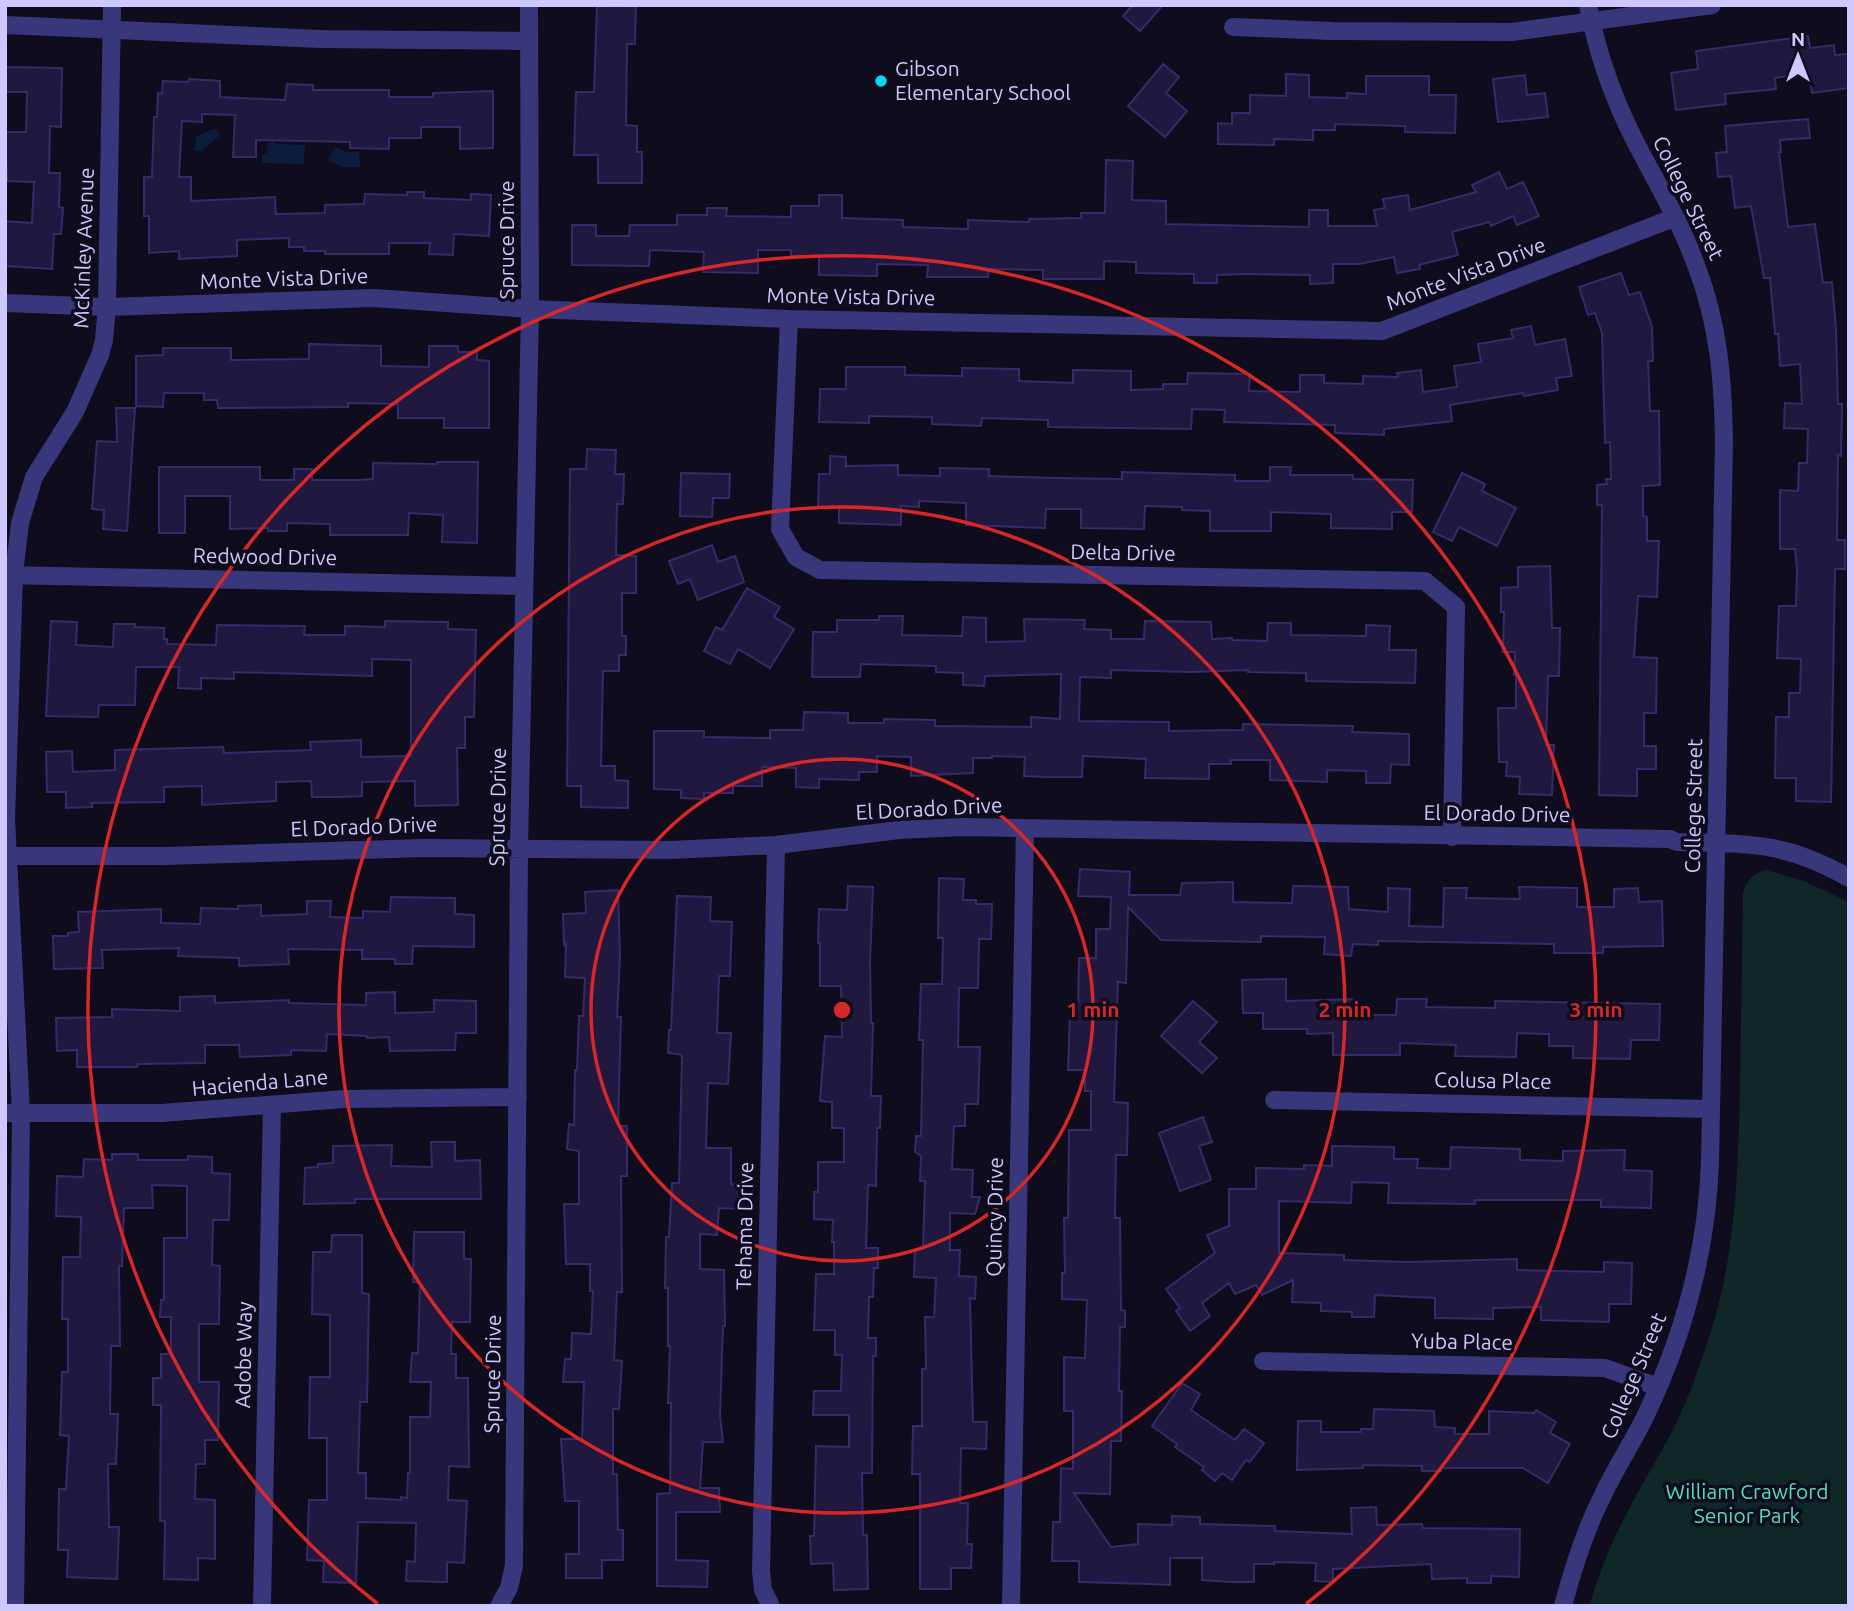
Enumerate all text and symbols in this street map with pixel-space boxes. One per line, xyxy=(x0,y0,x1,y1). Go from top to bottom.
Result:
north arrow xyxy=(1763,21,1833,91)
text: N xyxy=(1791,28,1805,50)
place label: Gibson Elementary School xyxy=(895,56,1071,104)
marker: Gibson Elementary School xyxy=(873,73,889,89)
street label: College Street xyxy=(1649,132,1729,263)
street label: McKinley Avenue xyxy=(68,167,98,329)
street label: Spruce Drive xyxy=(494,181,518,300)
street label: Monte Vista Drive xyxy=(1383,232,1549,315)
street label: Monte Vista Drive xyxy=(199,263,369,293)
street label: Monte Vista Drive xyxy=(766,283,936,309)
street label: Delta Drive xyxy=(1070,539,1176,565)
street label: Redwood Drive xyxy=(193,543,337,569)
street label: College Street xyxy=(1680,738,1706,874)
street label: Spruce Drive xyxy=(484,747,510,867)
street label: El Dorado Drive xyxy=(855,792,1003,824)
street label: El Dorado Drive xyxy=(1423,800,1571,826)
street label: El Dorado Drive xyxy=(290,811,438,841)
text: 1 min xyxy=(1066,997,1120,1021)
text: 2 min xyxy=(1318,997,1372,1021)
text: 3 min xyxy=(1569,997,1623,1021)
centre of rings xyxy=(830,998,854,1022)
street label: Hacienda Lane xyxy=(191,1064,329,1100)
street label: Colusa Place xyxy=(1434,1067,1552,1093)
street label: Quincy Drive xyxy=(981,1157,1007,1277)
street label: Tehama Drive xyxy=(731,1162,757,1290)
street label: Adobe Way xyxy=(230,1301,256,1409)
street label: College Street xyxy=(1596,1309,1670,1442)
street label: Spruce Drive xyxy=(479,1314,505,1434)
street label: Yuba Place xyxy=(1411,1328,1513,1354)
park label: William Crawford Senior Park xyxy=(1665,1479,1829,1527)

